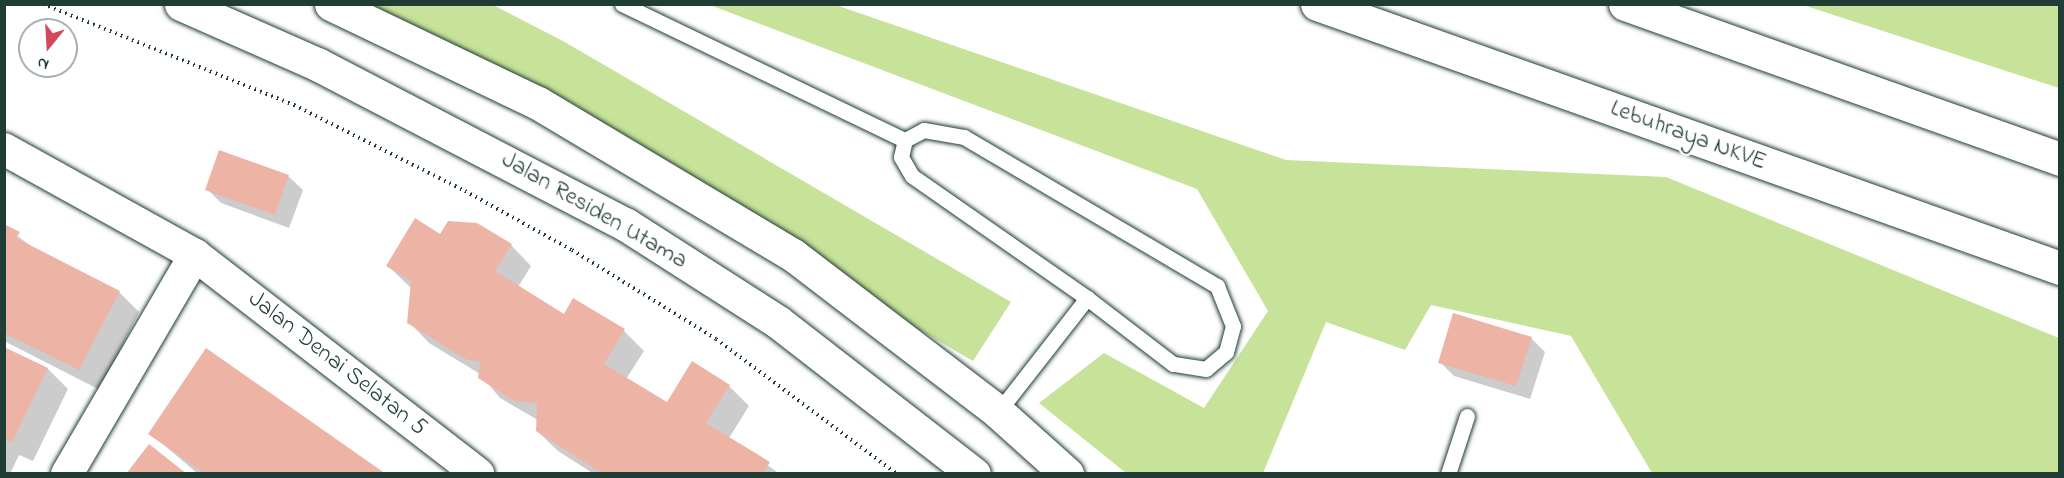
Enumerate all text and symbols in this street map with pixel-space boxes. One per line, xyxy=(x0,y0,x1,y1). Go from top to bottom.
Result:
north arrow xyxy=(18,18,78,78)
text: N xyxy=(34,50,52,76)
street label: Lebuhraya NKVE xyxy=(1606,94,1770,178)
street label: Jalan Residen Utama xyxy=(496,146,692,276)
street label: Jalan Denai Selatan 5 xyxy=(242,285,432,443)

